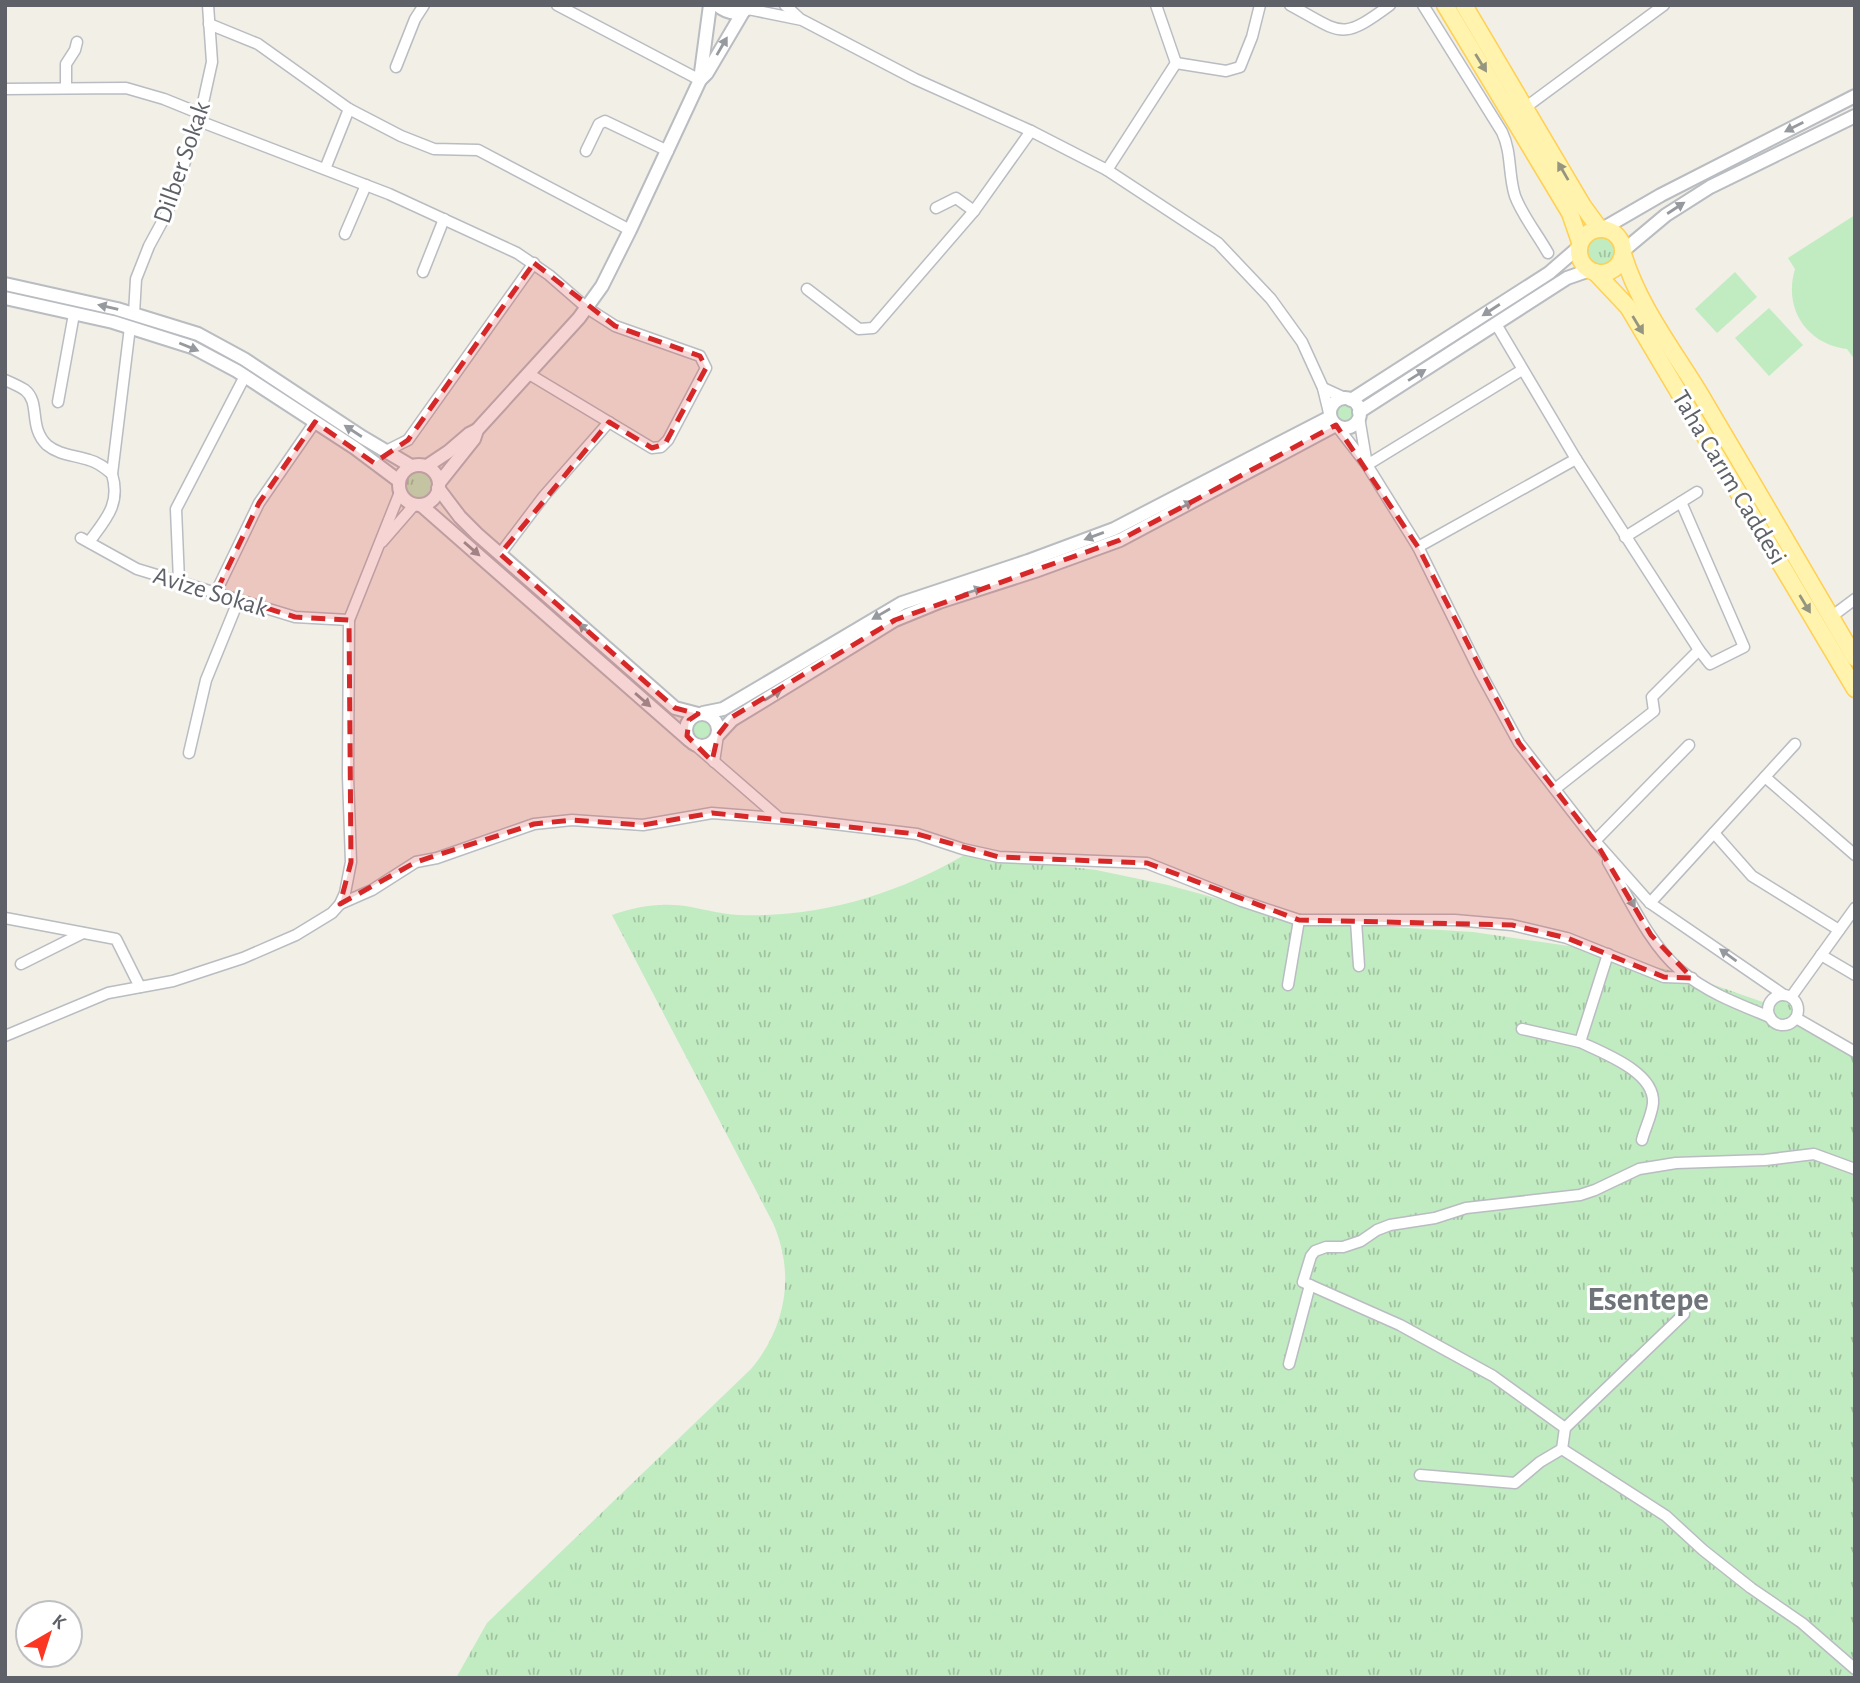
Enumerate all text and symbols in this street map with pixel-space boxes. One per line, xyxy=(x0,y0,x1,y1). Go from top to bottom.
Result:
one-way arrow xyxy=(716,37,728,56)
one-way arrow xyxy=(1475,54,1487,73)
street label: Dilber Sokak xyxy=(149,98,215,227)
one-way arrow xyxy=(1784,121,1804,132)
one-way arrow xyxy=(1556,161,1569,180)
one-way arrow xyxy=(1667,202,1686,215)
one-way arrow xyxy=(97,302,119,313)
one-way arrow xyxy=(1482,304,1501,317)
one-way arrow xyxy=(1632,315,1645,334)
one-way arrow xyxy=(179,341,200,352)
one-way arrow xyxy=(1407,369,1427,382)
street label: Taha Carım Caddesi xyxy=(1667,386,1791,569)
one-way arrow xyxy=(343,425,362,438)
one-way arrow xyxy=(1174,500,1194,512)
one-way arrow xyxy=(1084,531,1105,542)
one-way arrow xyxy=(463,541,480,557)
street label: Avize Sokak xyxy=(150,562,271,622)
one-way arrow xyxy=(963,585,984,595)
one-way arrow xyxy=(1799,595,1811,614)
one-way arrow xyxy=(872,608,891,621)
one-way arrow xyxy=(578,623,595,638)
one-way arrow xyxy=(763,689,782,701)
one-way arrow xyxy=(634,691,651,707)
one-way arrow xyxy=(1624,890,1636,909)
one-way arrow xyxy=(1719,948,1737,962)
district label: Esentepe xyxy=(1587,1284,1709,1317)
north arrow xyxy=(14,1599,84,1669)
text: K xyxy=(48,1611,70,1633)

